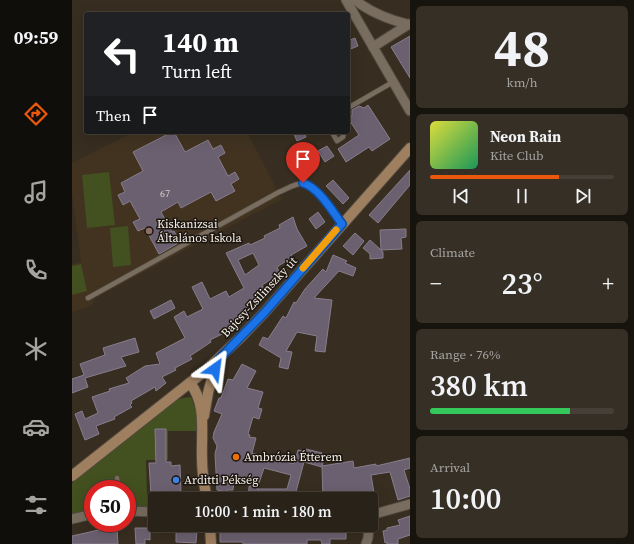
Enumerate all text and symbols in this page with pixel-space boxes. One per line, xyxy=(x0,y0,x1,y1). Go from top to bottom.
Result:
text: 48 xyxy=(494,12,550,83)
text: 140 m xyxy=(162,23,239,61)
text: 09:59 xyxy=(14,25,58,50)
icon: left xyxy=(96,28,148,80)
text: Turn left xyxy=(162,59,232,84)
text: km/h xyxy=(507,74,537,91)
icon: directions xyxy=(22,100,50,128)
icon: arrive xyxy=(139,104,161,126)
text: Then xyxy=(96,105,131,126)
text: Neon Rain xyxy=(490,126,561,147)
pin xyxy=(286,142,320,183)
text: Kite Club xyxy=(490,147,543,164)
icon: arrive xyxy=(292,148,314,170)
icon: music xyxy=(22,178,50,206)
icon: previous xyxy=(450,185,472,207)
icon: pause xyxy=(511,185,533,207)
icon: next xyxy=(572,185,594,207)
house number: 67 xyxy=(160,187,170,200)
place label: Kiskanizsai Általános Iskola xyxy=(157,216,242,246)
marker: Kiskanizsai Általános Iskola xyxy=(144,226,154,236)
text: Climate xyxy=(430,244,475,261)
street label: Bajcsy-Zsilinszky út xyxy=(217,253,301,341)
icon: phone xyxy=(22,256,50,284)
text: 23° xyxy=(501,263,543,304)
text: − xyxy=(430,268,442,298)
text: + xyxy=(602,268,614,298)
icon: climate xyxy=(22,335,50,363)
text: Range · 76% xyxy=(430,346,501,363)
position arrow xyxy=(194,348,236,390)
text: 380 km xyxy=(430,365,528,406)
icon: car xyxy=(22,413,50,441)
place label: Ambrózia Étterem xyxy=(244,449,343,465)
marker: Ambrózia Étterem xyxy=(231,452,241,462)
text: Arrival xyxy=(430,459,470,476)
place label: Arditti Pékség xyxy=(184,472,258,488)
marker: Arditti Pékség xyxy=(171,475,181,485)
text: 10:00 xyxy=(430,478,501,519)
speed limit sign: 50 xyxy=(84,480,136,532)
icon: filters xyxy=(22,491,50,519)
text: 10:00 · 1 min · 180 m xyxy=(195,501,331,522)

